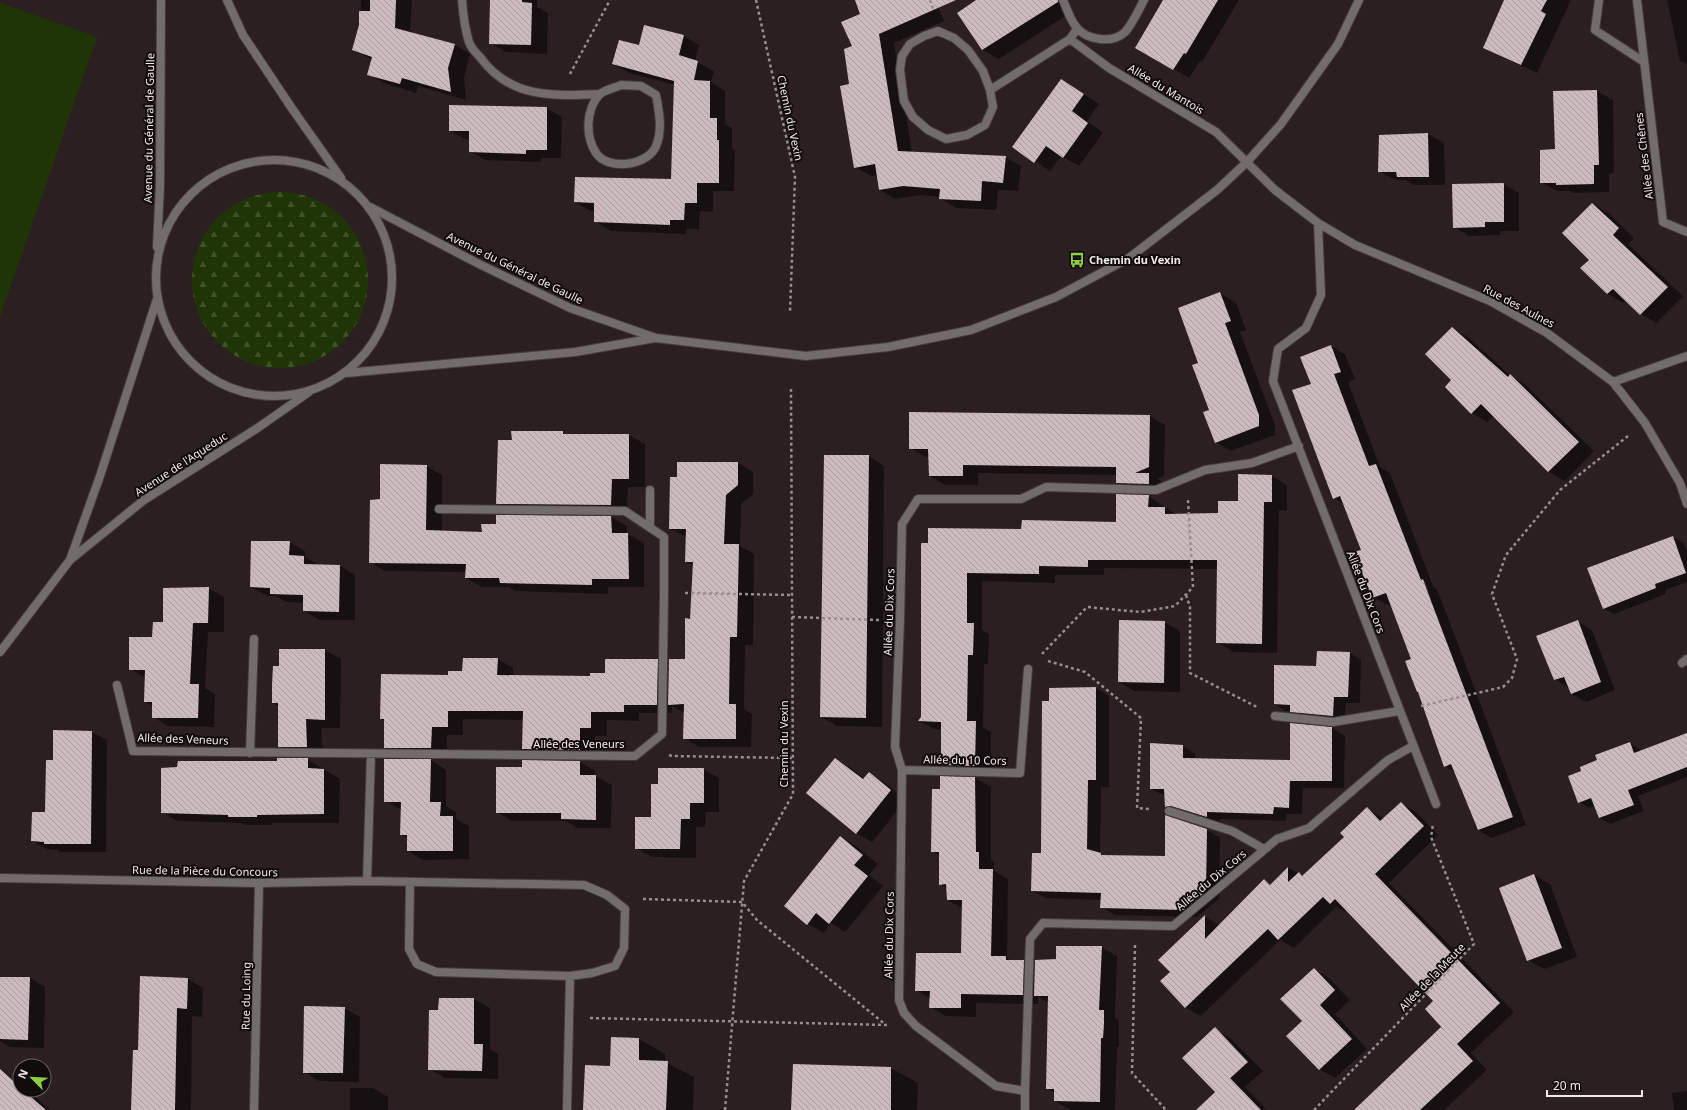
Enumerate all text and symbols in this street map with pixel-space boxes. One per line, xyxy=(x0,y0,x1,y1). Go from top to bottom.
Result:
street label: Avenue du Général de Gaulle xyxy=(140,53,157,203)
street label: Allée du Mantois xyxy=(1126,60,1207,117)
street label: Chemin du Vexin xyxy=(774,74,807,162)
street label: Allée des Chênes xyxy=(1631,112,1656,200)
street label: Avenue du Général de Gaulle xyxy=(445,228,586,307)
bus stop icon: Chemin du Vexin xyxy=(1068,251,1086,269)
place label: Chemin du Vexin xyxy=(1089,252,1181,267)
street label: Rue des Aulnes xyxy=(1481,280,1558,331)
street label: Avenue de l'Aqueduc xyxy=(132,428,230,499)
street label: Allée du Dix Cors xyxy=(1344,548,1389,635)
street label: Allée du Dix Cors xyxy=(879,568,898,656)
street label: Chemin du Vexin xyxy=(776,701,791,787)
street label: Allée des Veneurs xyxy=(137,729,229,748)
street label: Allée des Veneurs xyxy=(533,736,625,751)
street label: Allée du 10 Cors xyxy=(923,751,1007,768)
street label: Allée du Dix Cors xyxy=(1172,846,1249,913)
street label: Rue de la Pièce du Concours xyxy=(132,862,278,879)
street label: Allée du Dix Cors xyxy=(880,891,897,979)
street label: Allée de la Meute xyxy=(1395,939,1468,1014)
street label: Rue du Loing xyxy=(237,962,254,1030)
north arrow xyxy=(12,1058,52,1098)
text: N xyxy=(14,1067,31,1081)
scale bar xyxy=(1547,1072,1642,1098)
text: 20 m xyxy=(1553,1077,1581,1094)

